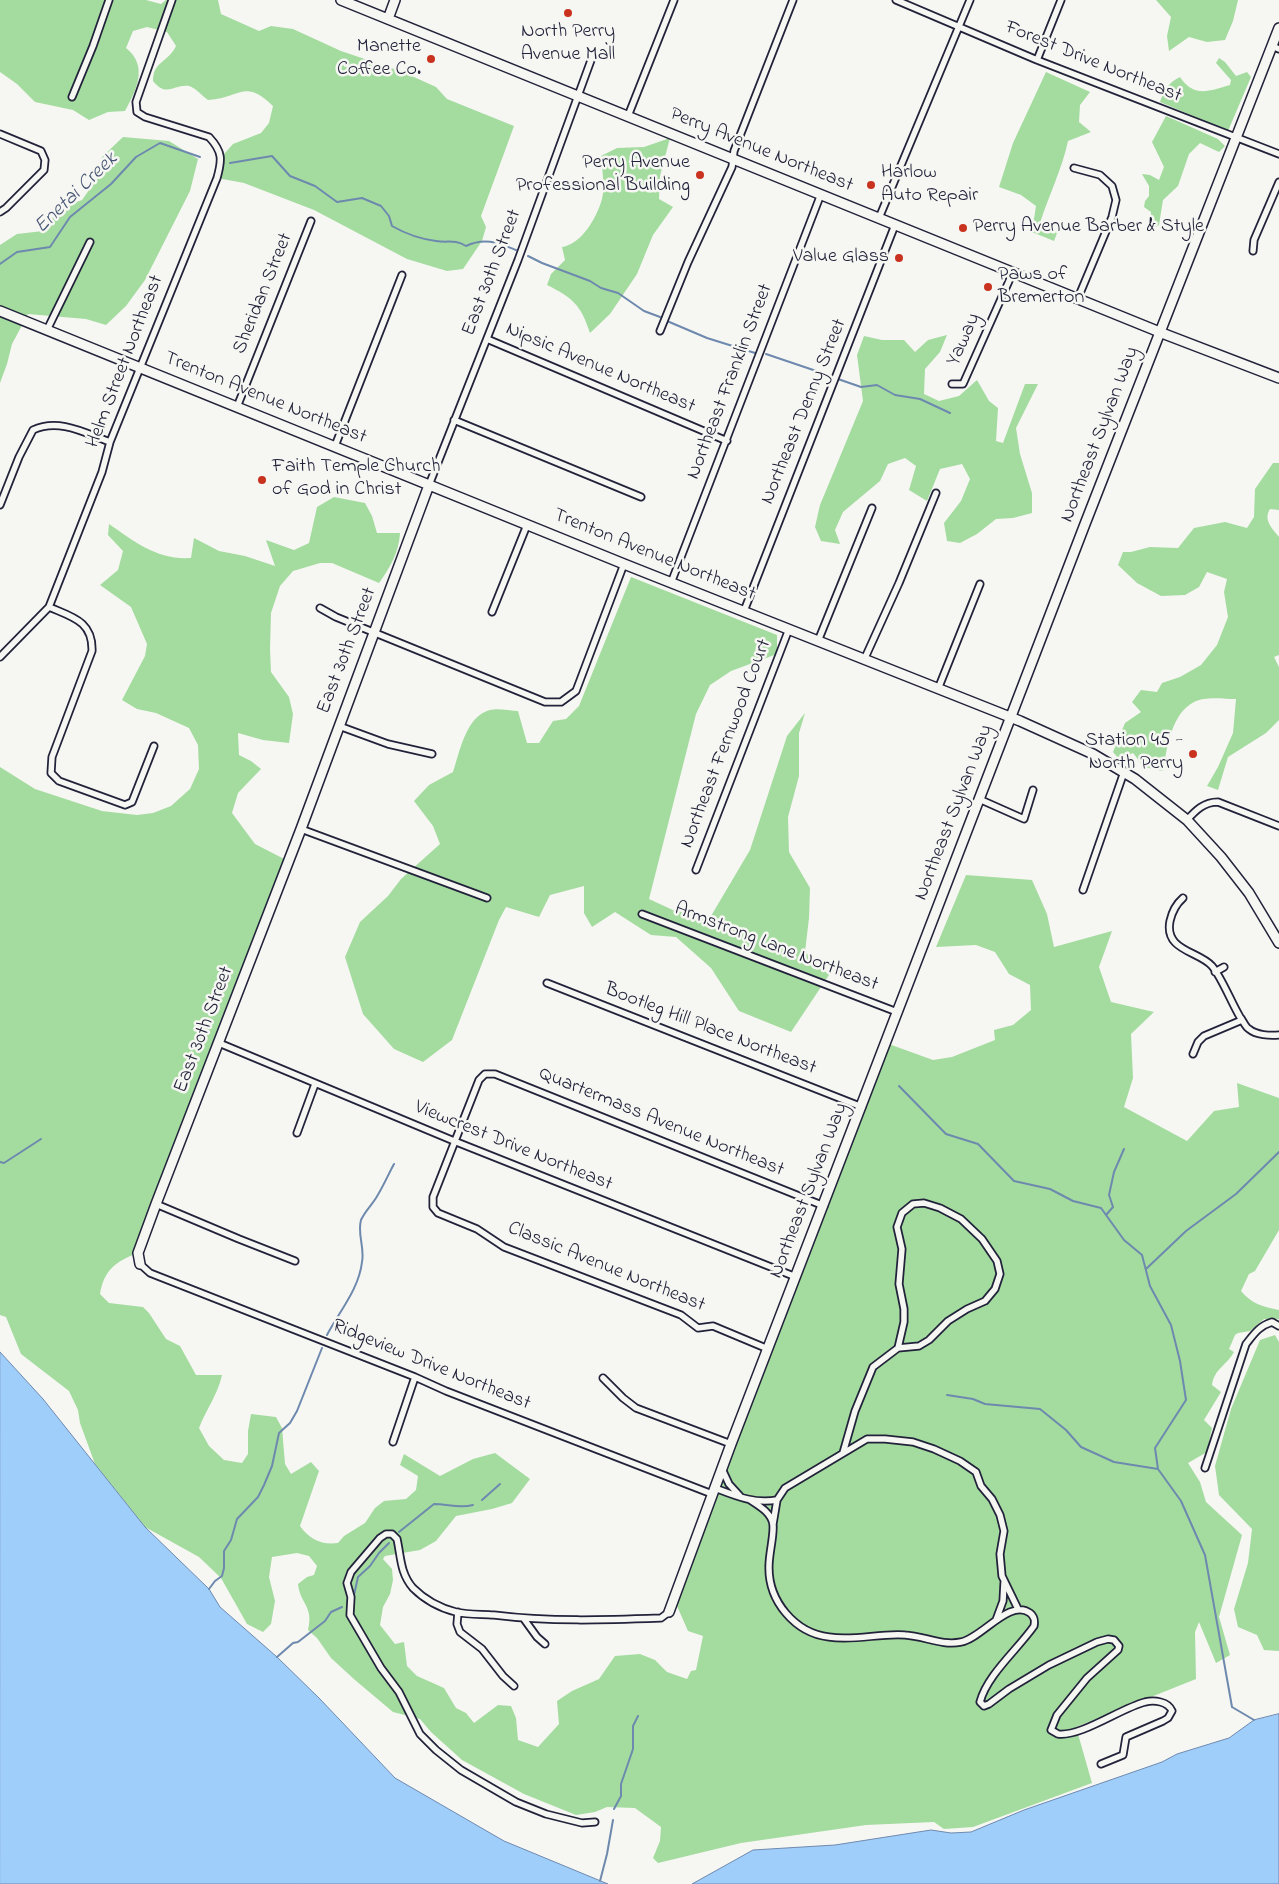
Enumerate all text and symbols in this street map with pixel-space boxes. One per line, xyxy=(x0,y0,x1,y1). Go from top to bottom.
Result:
marker: North Perry Avenue Mall xyxy=(562,7,574,19)
street label: Forest Drive Northeast xyxy=(1001,17,1185,109)
place label: North Perry Avenue Mall xyxy=(521,21,615,68)
place label: Manette Coffee Co. xyxy=(337,36,421,83)
marker: Manette Coffee Co. xyxy=(425,53,437,65)
street label: Perry Avenue Northeast xyxy=(666,103,856,199)
water label: Enetai Creek xyxy=(30,148,124,240)
place label: Perry Avenue Professional Building xyxy=(516,152,690,199)
place label: Harlow Auto Repair xyxy=(881,162,978,209)
marker: Perry Avenue Professional Building xyxy=(694,169,706,181)
marker: Harlow Auto Repair xyxy=(865,179,877,191)
street label: East 30th Street xyxy=(458,206,528,340)
place label: Perry Avenue Barber & Style xyxy=(973,216,1204,240)
marker: Perry Avenue Barber & Style xyxy=(957,222,969,234)
street label: Sheridan Street xyxy=(229,230,299,358)
place label: Value Glass xyxy=(793,246,889,270)
marker: Value Glass xyxy=(893,252,905,264)
place label: Paws of Bremerton xyxy=(998,264,1084,311)
street label: Helm Street Northeast xyxy=(82,272,170,452)
street label: Northeast Franklin Street xyxy=(683,281,779,483)
marker: Paws of Bremerton xyxy=(982,281,994,293)
street label: Yaway xyxy=(943,310,987,370)
street label: Northeast Denny Street xyxy=(757,316,853,508)
street label: Nipsic Avenue Northeast xyxy=(502,318,698,420)
street label: Northeast Sylvan Way xyxy=(1056,344,1146,526)
street label: Trenton Avenue Northeast xyxy=(160,347,370,451)
place label: Faith Temple Church of God in Christ xyxy=(272,456,441,503)
marker: Faith Temple Church of God in Christ xyxy=(256,474,268,486)
street label: Trenton Avenue Northeast xyxy=(549,504,759,608)
street label: East 30th Street xyxy=(313,584,383,718)
street label: Northeast Fernwood Court xyxy=(676,636,778,852)
street label: Northeast Sylvan Way xyxy=(910,722,1000,904)
place label: Station 45 - North Perry xyxy=(1085,730,1183,777)
marker: Station 45 - North Perry xyxy=(1187,748,1199,760)
street label: Armstrong Lane Northeast xyxy=(671,898,881,998)
street label: East 30th Street xyxy=(170,963,240,1097)
street label: Bootleg Hill Place Northeast xyxy=(601,979,819,1081)
street label: Quartermass Avenue Northeast xyxy=(535,1063,787,1183)
street label: Viewcrest Drive Northeast xyxy=(410,1096,616,1198)
street label: Northeast Sylvan Way xyxy=(765,1100,855,1282)
street label: Classic Avenue Northeast xyxy=(504,1217,708,1319)
street label: Ridgeview Drive Northeast xyxy=(328,1315,534,1417)

